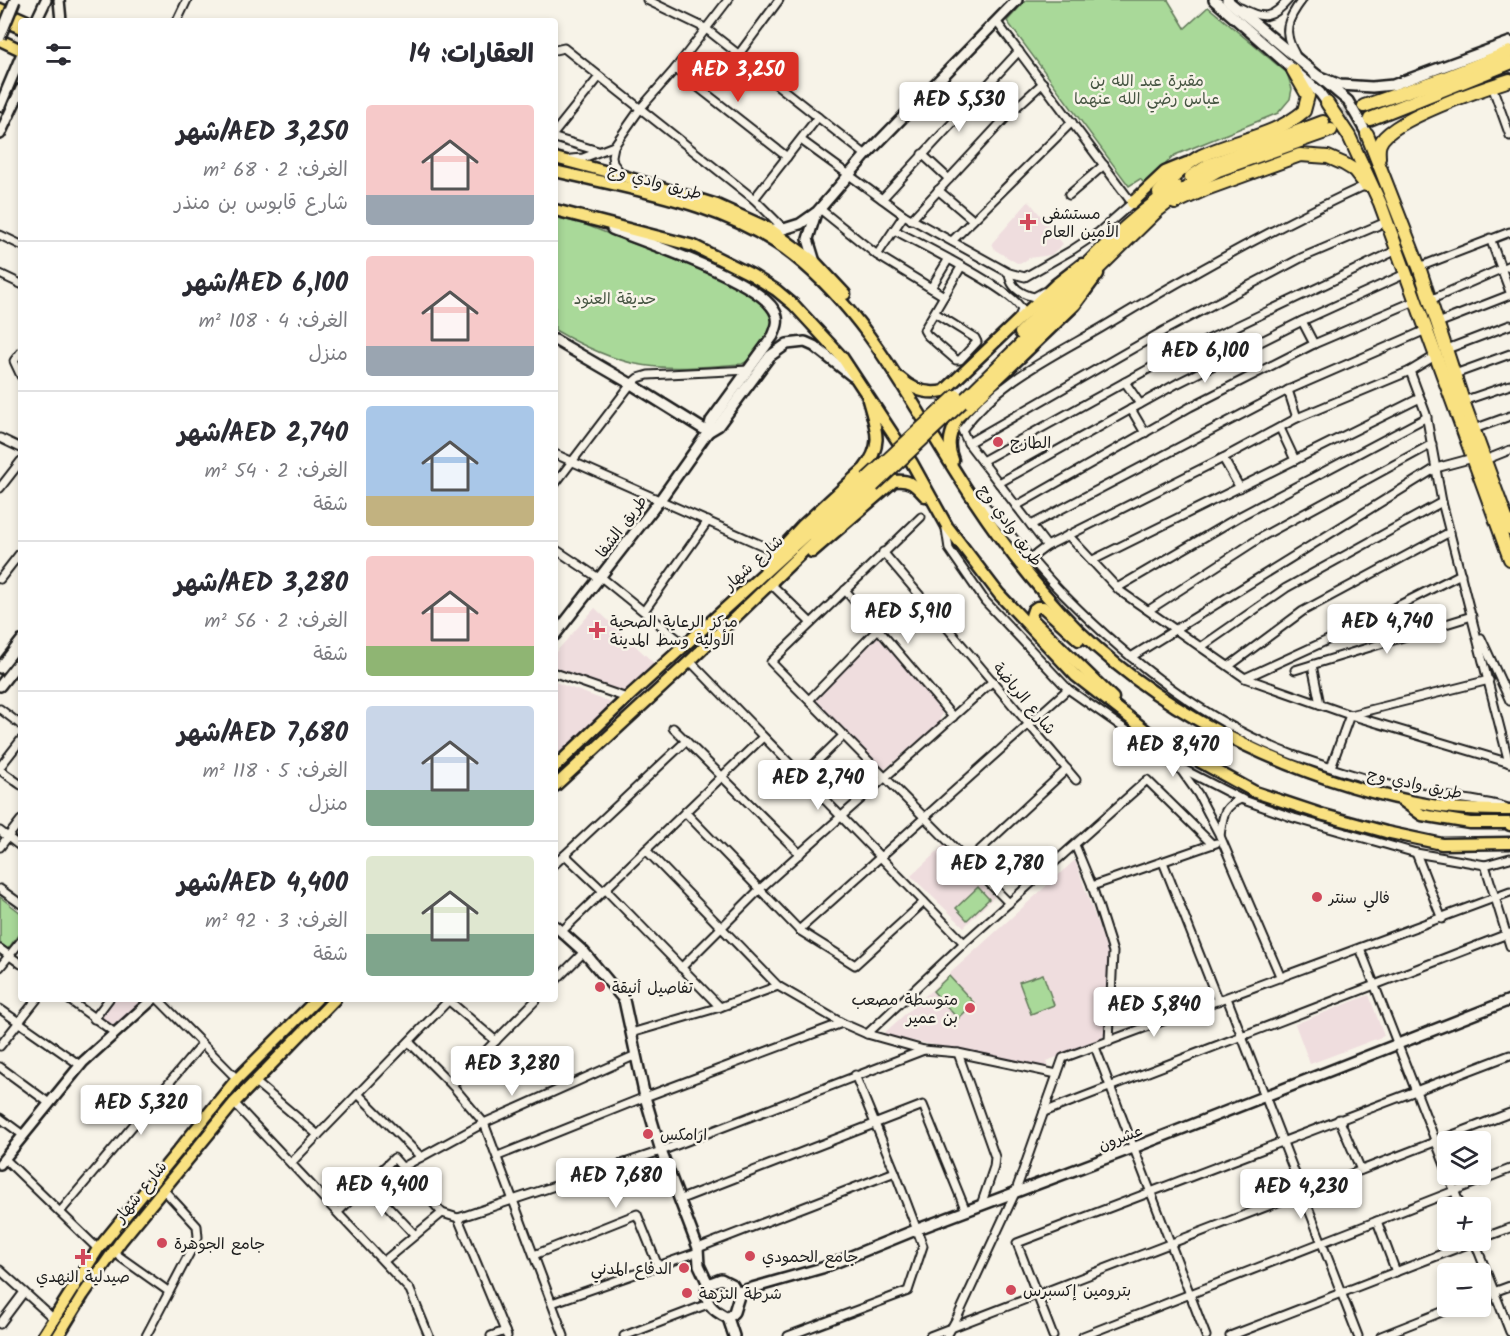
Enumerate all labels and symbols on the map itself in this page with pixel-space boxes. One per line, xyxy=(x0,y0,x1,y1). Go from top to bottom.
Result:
pin: AED 3,250 xyxy=(669,52,807,103)
park label: مقبرة عبد الله بن عباس رضي الله عنهما xyxy=(1074,69,1220,113)
pin: AED 5,530 xyxy=(890,82,1028,133)
street label: طريق وادي وج xyxy=(605,158,704,207)
place label: مستشفى الأمين العام xyxy=(1042,202,1119,245)
marker: مستشفى الأمين العام xyxy=(1019,213,1037,231)
park label: حديقة العنود xyxy=(574,287,656,312)
pin: AED 6,100 xyxy=(1136,333,1274,384)
place label: الطازج xyxy=(1010,431,1051,456)
marker: الطازج xyxy=(991,435,1005,449)
street label: طريق وادي وج xyxy=(971,480,1048,572)
street label: طريق الشفا xyxy=(590,490,654,564)
street label: شارع شهار xyxy=(717,529,790,598)
pin: AED 5,910 xyxy=(839,594,977,645)
pin: AED 4,740 xyxy=(1318,604,1456,655)
place label: مركز الرعاية الصحية الأولية وسط المدينة xyxy=(610,610,738,653)
marker: مركز الرعاية الصحية الأولية وسط المدينة xyxy=(588,621,606,639)
street label: شارع الرياضة xyxy=(986,657,1062,741)
pin: AED 8,470 xyxy=(1104,727,1242,778)
pin: AED 2,740 xyxy=(749,760,887,811)
street label: طريق وادي وج xyxy=(1365,762,1464,807)
pin: AED 2,780 xyxy=(928,846,1066,897)
place label: فالي سنتر xyxy=(1327,886,1390,912)
marker: فالي سنتر xyxy=(1310,890,1324,904)
place label: تفاصيل أنيقة xyxy=(612,976,693,1001)
marker: تفاصيل أنيقة xyxy=(593,980,607,994)
pin: AED 5,840 xyxy=(1085,987,1223,1038)
place label: متوسطة مصعب بن عمير xyxy=(851,988,958,1031)
marker: متوسطة مصعب بن عمير xyxy=(963,1001,977,1015)
pin: AED 3,280 xyxy=(443,1046,581,1097)
pin: AED 5,320 xyxy=(72,1085,210,1136)
street label: عشرون xyxy=(1095,1118,1147,1158)
place label: ارامكس xyxy=(660,1123,707,1148)
marker: ارامكس xyxy=(641,1127,655,1141)
street label: شارع شهار xyxy=(107,1156,174,1230)
pin: AED 7,680 xyxy=(547,1158,685,1209)
pin: AED 4,400 xyxy=(313,1167,451,1218)
pin: AED 4,230 xyxy=(1232,1169,1370,1220)
place label: جامع الجوهرة xyxy=(174,1232,265,1257)
marker: جامع الجوهرة xyxy=(155,1236,169,1250)
place label: جامع الحمودي xyxy=(762,1245,858,1270)
marker: جامع الحمودي xyxy=(743,1249,757,1263)
marker: صيدلية النهدي xyxy=(76,1250,90,1264)
place label: الدفاع المدني xyxy=(591,1257,672,1283)
marker: الدفاع المدني xyxy=(677,1261,691,1275)
place label: صيدلية النهدي xyxy=(36,1265,130,1290)
place label: بترومين إكسبرس xyxy=(1023,1279,1131,1304)
place label: شرطة النزهة xyxy=(699,1282,782,1307)
marker: بترومين إكسبرس xyxy=(1004,1283,1018,1297)
marker: شرطة النزهة xyxy=(680,1286,694,1300)

